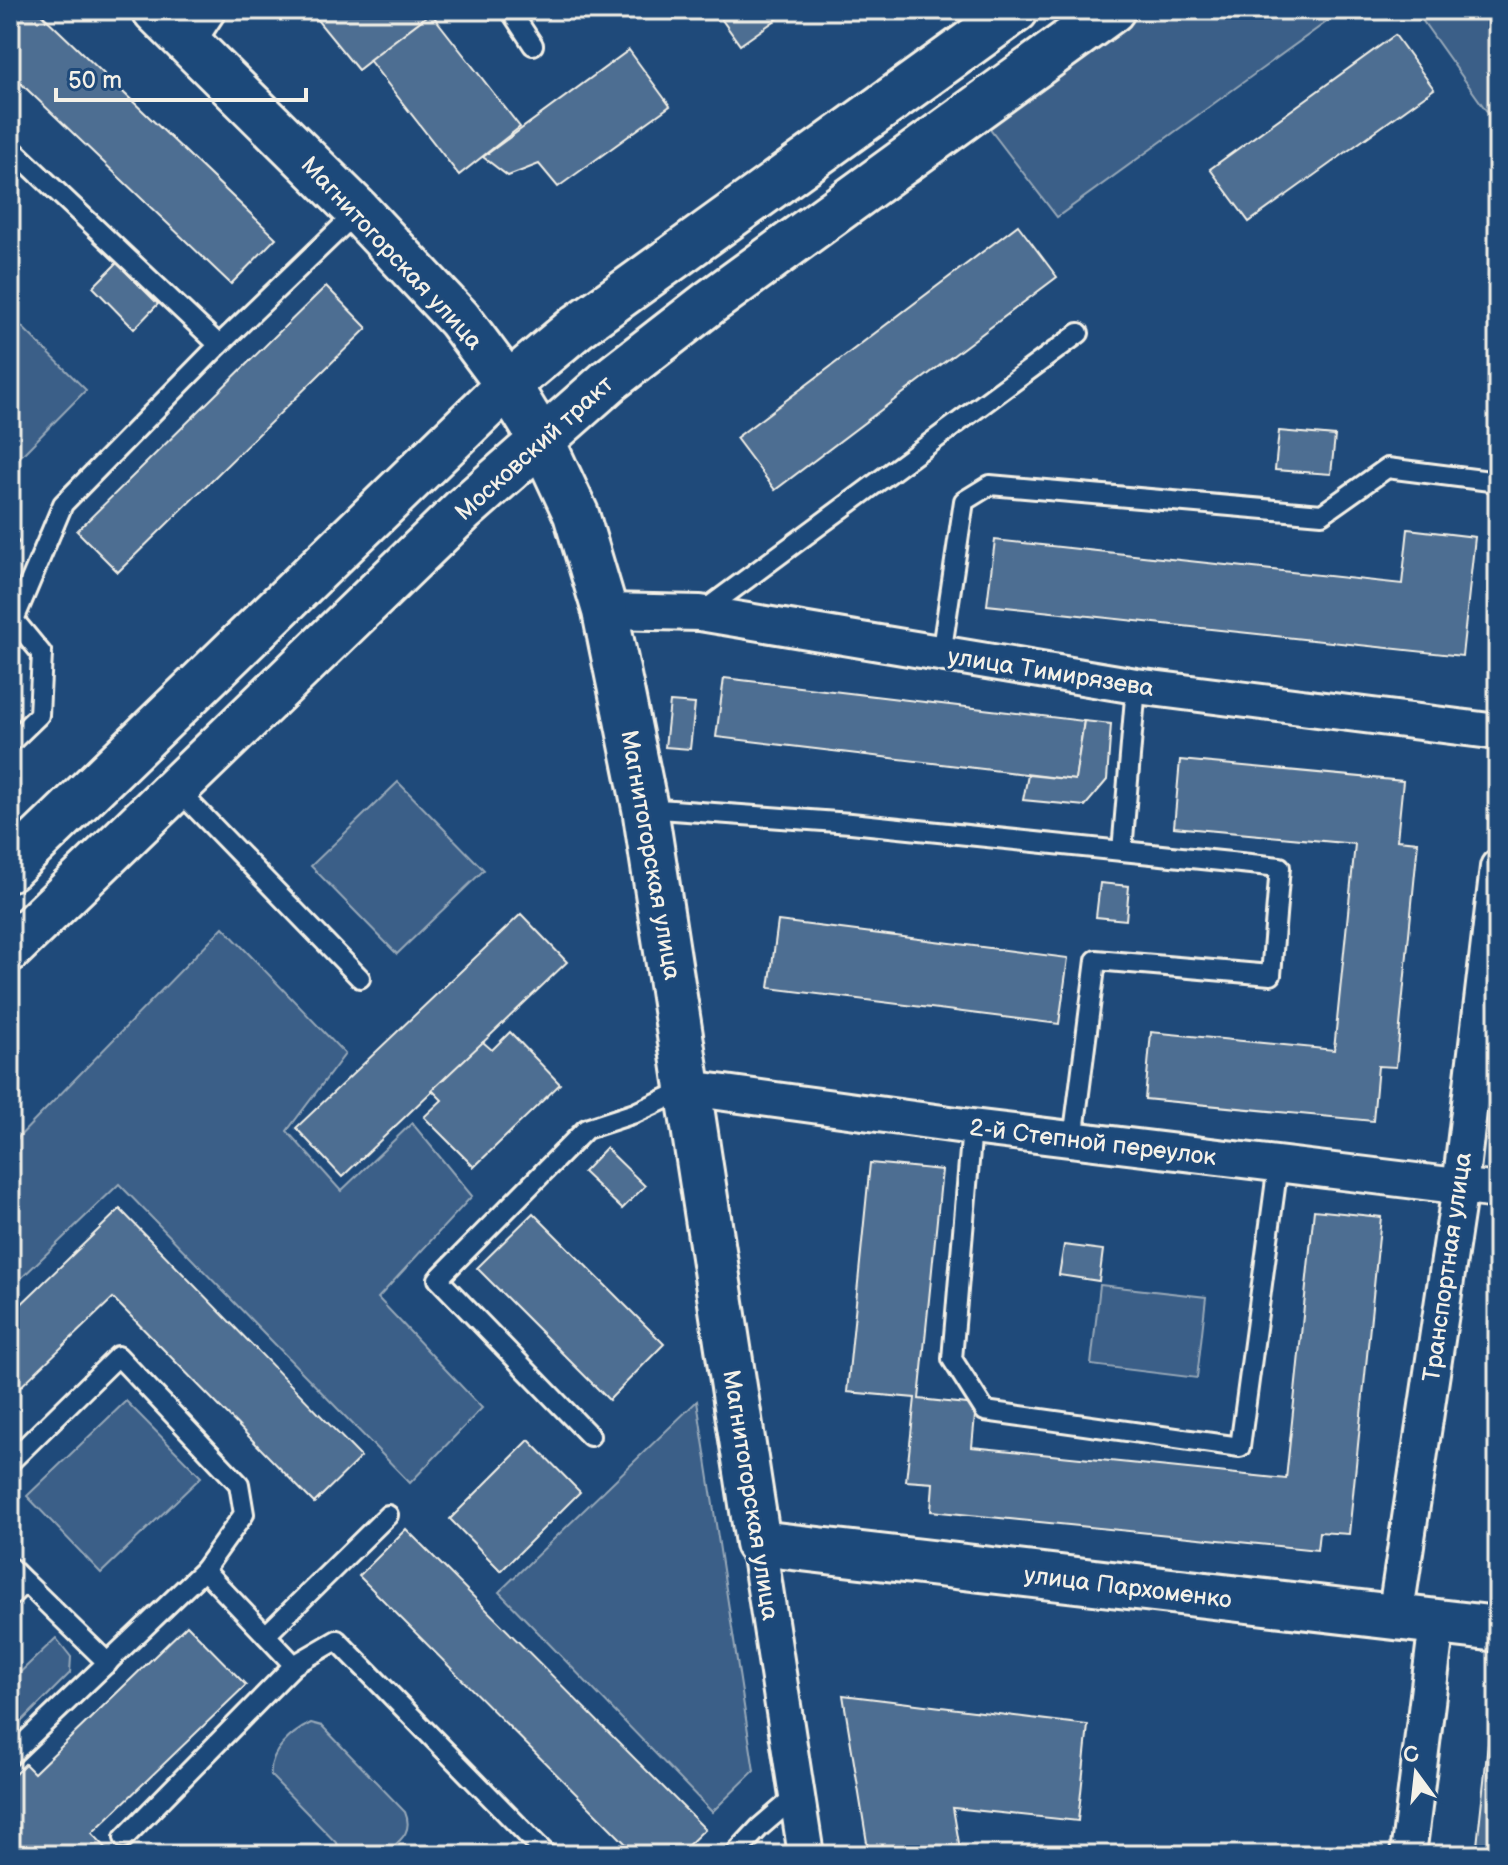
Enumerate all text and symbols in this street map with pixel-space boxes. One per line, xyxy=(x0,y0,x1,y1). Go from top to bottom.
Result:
scale bar xyxy=(56,52,306,102)
text: 50 m xyxy=(68,66,122,95)
street label: Магнитогорская улица xyxy=(295,151,489,356)
street label: Московский тракт xyxy=(449,370,619,527)
street label: улица Тимирязева xyxy=(946,642,1156,703)
street label: Магнитогорская улица xyxy=(614,728,687,982)
street label: 2-й Степной переулок xyxy=(968,1113,1218,1172)
street label: Транспортная улица xyxy=(1417,1150,1478,1384)
street label: Магнитогорская улица xyxy=(716,1368,785,1622)
street label: улица Пархоменко xyxy=(1022,1560,1233,1615)
north arrow xyxy=(1376,1733,1456,1813)
text: С xyxy=(1400,1740,1422,1770)

